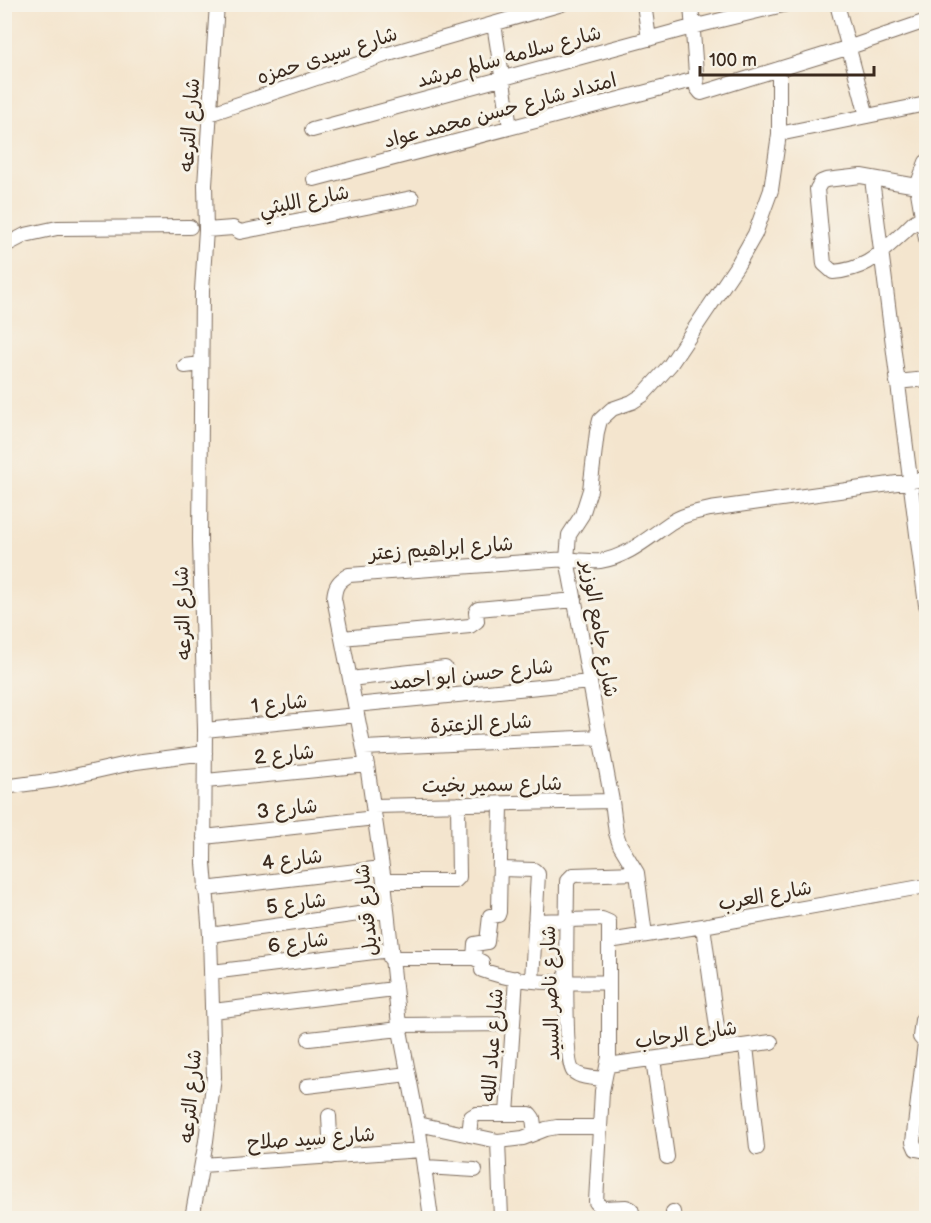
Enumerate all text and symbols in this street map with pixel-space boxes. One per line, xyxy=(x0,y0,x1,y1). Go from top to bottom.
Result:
street label: شارع سلامه سالم مرشد xyxy=(414,21,605,95)
street label: شارع سيدى حمزه xyxy=(254,22,401,91)
scale bar xyxy=(700,39,874,77)
text: 100 m xyxy=(709,50,757,71)
street label: امتداد شارع حسن محمد عواد xyxy=(381,68,620,155)
street label: شارع الترعه xyxy=(175,77,206,173)
street label: شارع الليثي xyxy=(257,180,352,226)
street label: شارع ابراهيم زعتر xyxy=(366,532,514,568)
street label: شارع جامع الوزير xyxy=(573,557,623,700)
street label: شارع الترعه xyxy=(169,566,198,660)
street label: شارع حسن ابو احمد xyxy=(388,654,554,697)
street label: شارع 1 xyxy=(250,689,309,720)
street label: شارع الزعترة xyxy=(430,709,533,740)
street label: شارع 2 xyxy=(253,740,316,771)
street label: شارع سمير بخيت xyxy=(422,772,562,799)
street label: شارع 3 xyxy=(256,794,319,825)
street label: شارع 4 xyxy=(260,844,324,877)
street label: شارع قنديل xyxy=(350,862,385,957)
street label: شارع العرب xyxy=(716,876,814,917)
street label: شارع 5 xyxy=(265,888,328,921)
street label: شارع ناصر السيد xyxy=(537,925,566,1061)
street label: شارع 6 xyxy=(266,927,330,960)
street label: شارع عباد الله xyxy=(477,988,510,1103)
street label: شارع الرحاب xyxy=(633,1016,739,1055)
street label: شارع الترعه xyxy=(175,1048,208,1144)
street label: شارع سيد صلاح xyxy=(246,1123,376,1156)

